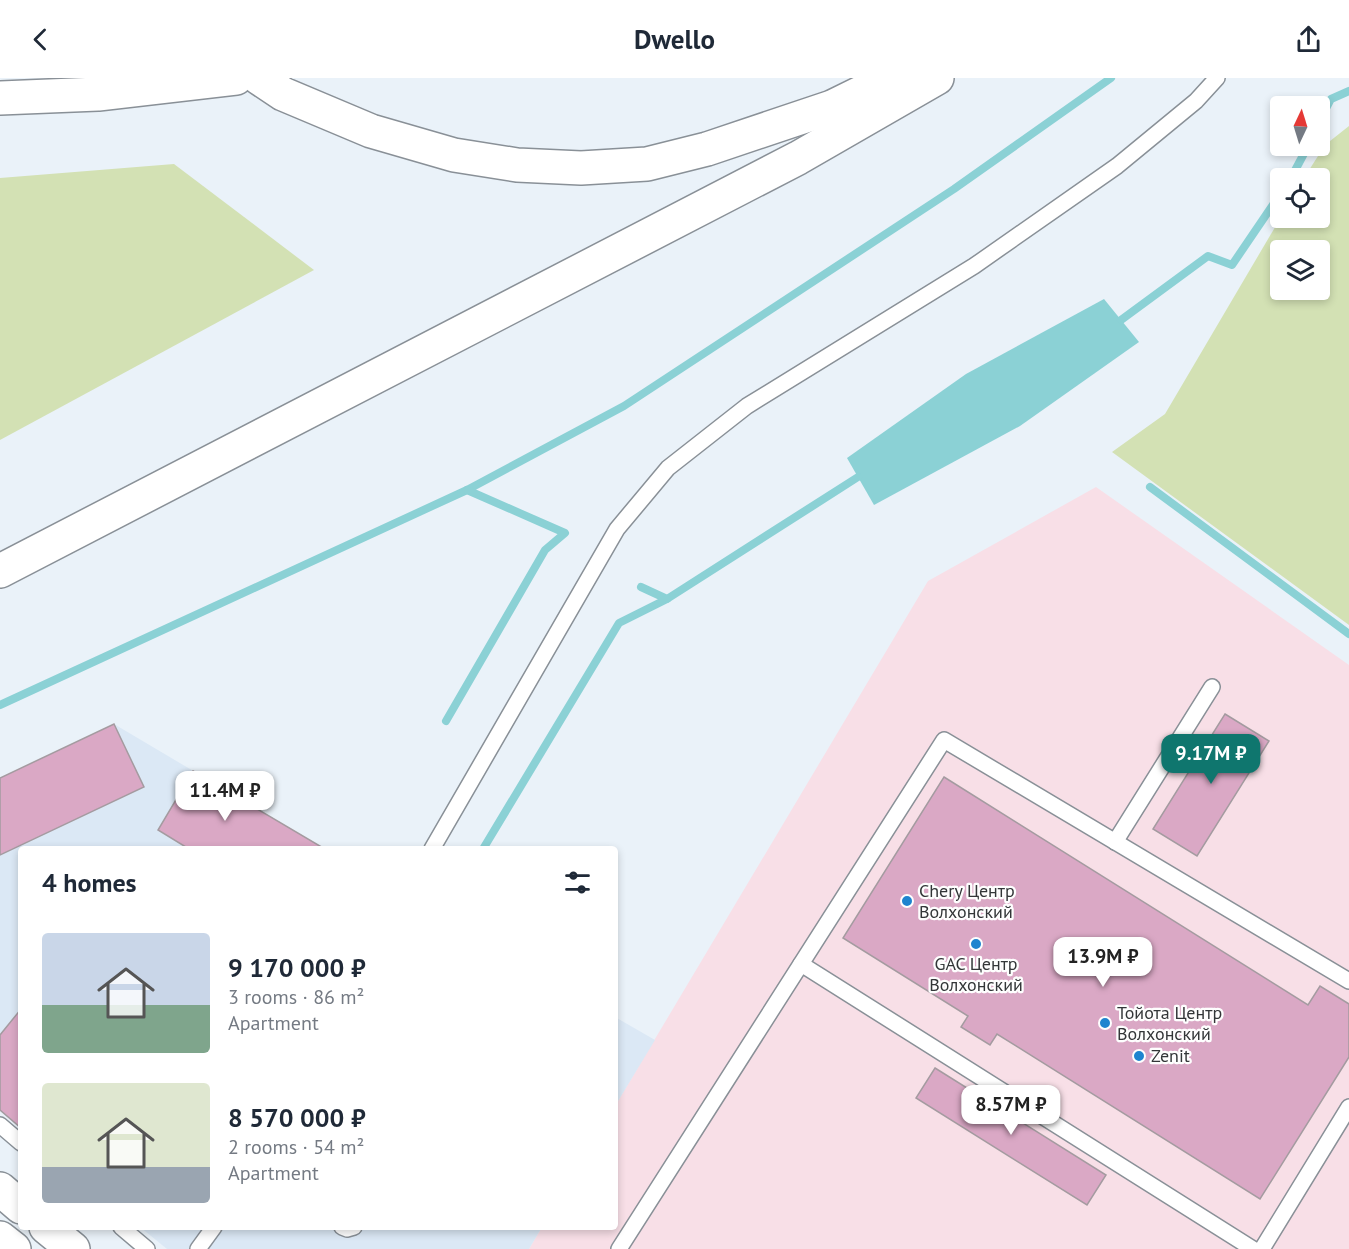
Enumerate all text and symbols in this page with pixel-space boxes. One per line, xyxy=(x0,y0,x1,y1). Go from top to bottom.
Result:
text: Dwello xyxy=(634,22,715,56)
icon: back xyxy=(24,23,57,56)
icon: share xyxy=(1292,23,1325,56)
north arrow xyxy=(1270,96,1330,156)
map controls xyxy=(1270,96,1330,300)
button: locate xyxy=(1270,168,1330,228)
button: layers xyxy=(1270,240,1330,300)
pin: 9.17M ₽ xyxy=(1156,734,1266,785)
text: 9.17M ₽ xyxy=(1175,740,1247,766)
pin: 11.4M ₽ xyxy=(170,771,280,822)
text: 11.4M ₽ xyxy=(189,777,261,803)
text: 4 homes xyxy=(42,866,137,899)
icon: filters xyxy=(561,866,594,899)
place label: Chery Центр Волхонский xyxy=(919,879,1015,923)
marker: Chery Центр Волхонский xyxy=(900,894,914,908)
marker: GAC Центр Волхонский xyxy=(969,937,983,951)
pin: 13.9M ₽ xyxy=(1048,937,1158,988)
text: 13.9M ₽ xyxy=(1067,943,1139,969)
text: 9 170 000 ₽ xyxy=(228,951,366,984)
place label: GAC Центр Волхонский xyxy=(929,952,1023,996)
icon: home xyxy=(90,957,162,1029)
text: 3 rooms · 86 m² xyxy=(228,984,364,1010)
place label: Тойота Центр Волхонский xyxy=(1117,1001,1222,1045)
text: Apartment xyxy=(228,1010,319,1036)
marker: Тойота Центр Волхонский xyxy=(1098,1016,1112,1030)
place label: Zenit xyxy=(1151,1044,1190,1067)
marker: Zenit xyxy=(1132,1049,1146,1063)
pin: 8.57M ₽ xyxy=(956,1085,1066,1136)
text: 8.57M ₽ xyxy=(975,1091,1047,1117)
text: 8 570 000 ₽ xyxy=(228,1101,366,1134)
icon: home xyxy=(90,1107,162,1179)
text: 2 rooms · 54 m² xyxy=(228,1134,364,1160)
text: Apartment xyxy=(228,1160,319,1186)

